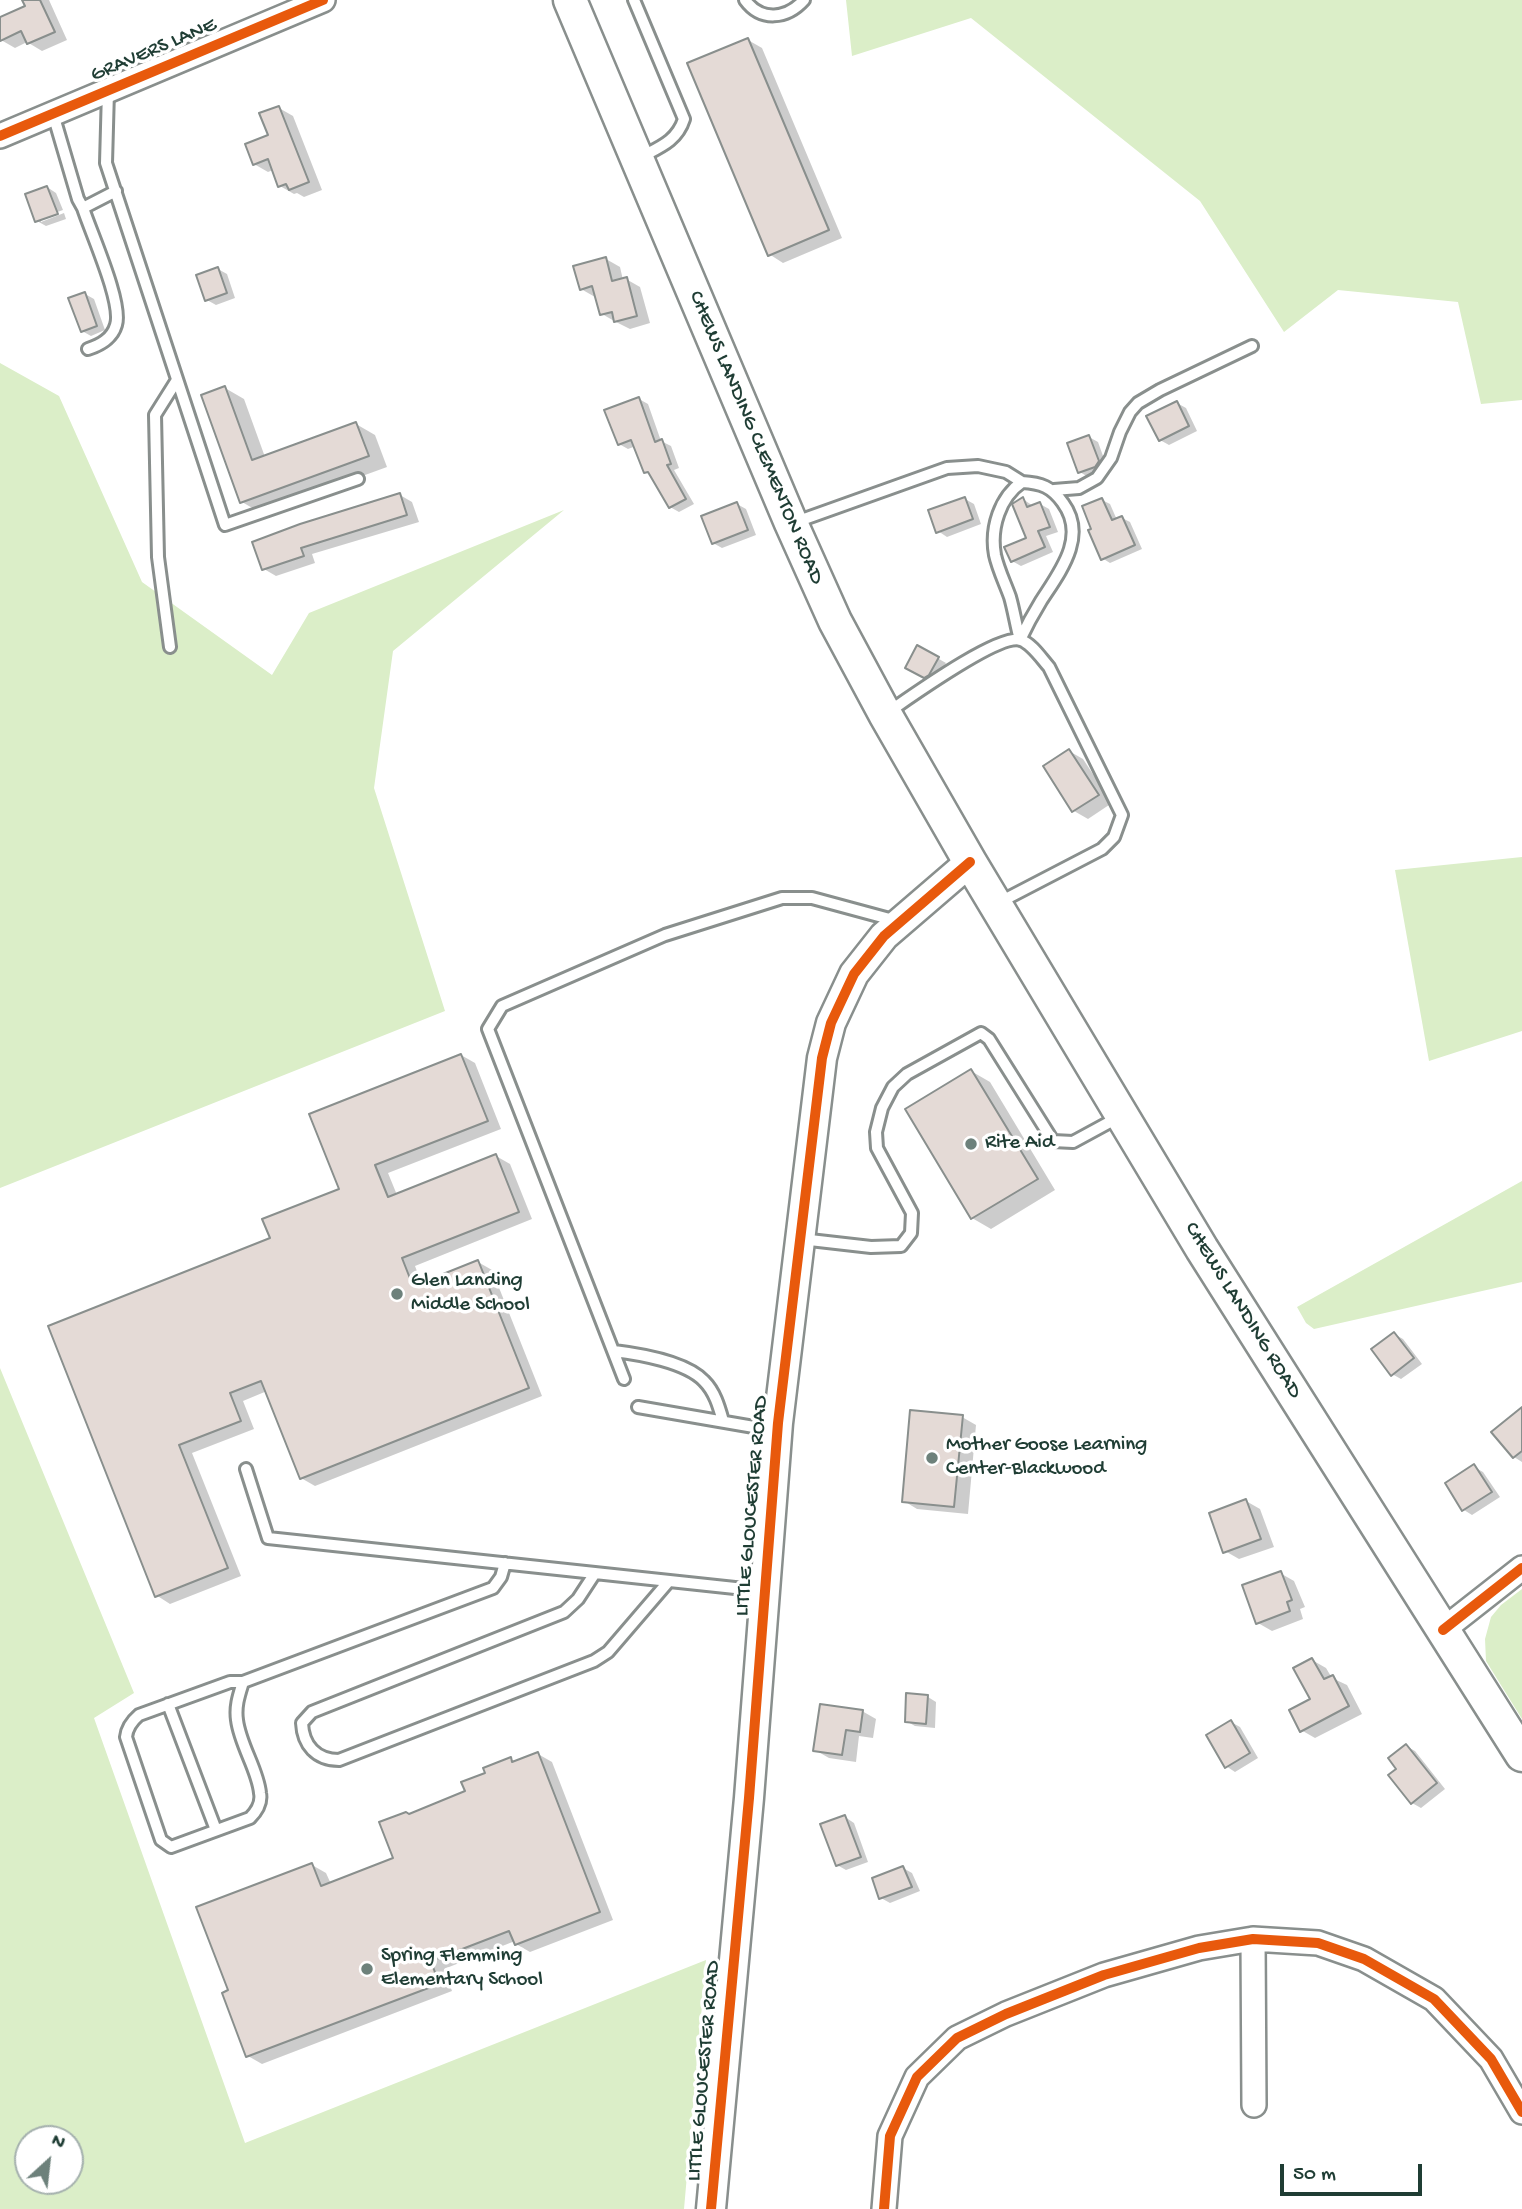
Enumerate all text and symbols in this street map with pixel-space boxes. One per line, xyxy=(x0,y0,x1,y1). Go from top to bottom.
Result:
street label: GRAVERS LANE xyxy=(87,13,221,89)
street label: CHEWS LANDING CLEMENTON ROAD xyxy=(682,288,828,588)
place label: Rite Aid xyxy=(985,1131,1054,1157)
marker: Rite Aid xyxy=(963,1136,979,1152)
street label: CHEWS LANDING ROAD xyxy=(1177,1218,1307,1404)
place label: Glen Landing Middle School xyxy=(411,1269,530,1319)
marker: Glen Landing Middle School xyxy=(389,1286,405,1302)
street label: LITTLE GLOUCESTER ROAD xyxy=(731,1395,775,1617)
place label: Mother Goose Learning Center-Blackwood xyxy=(946,1433,1147,1483)
marker: Mother Goose Learning Center-Blackwood xyxy=(924,1450,940,1466)
place label: Spring Flemming Elementary School xyxy=(381,1944,543,1994)
street label: LITTLE GLOUCESTER ROAD xyxy=(683,1960,727,2182)
marker: Spring Flemming Elementary School xyxy=(359,1961,375,1977)
north arrow xyxy=(14,2125,84,2195)
text: N xyxy=(47,2130,69,2156)
scale bar xyxy=(1284,2150,1426,2194)
text: 50 m xyxy=(1293,2163,1336,2188)

